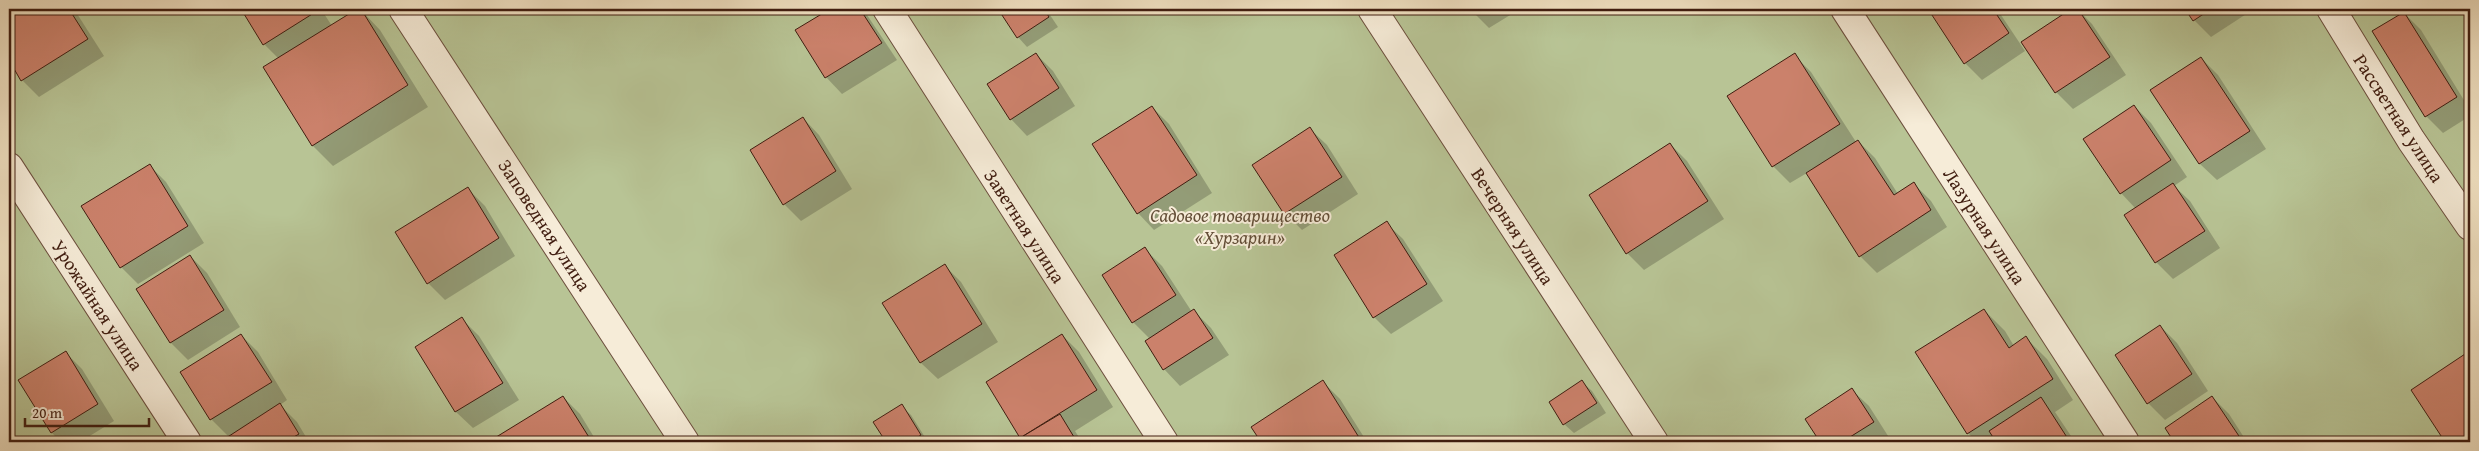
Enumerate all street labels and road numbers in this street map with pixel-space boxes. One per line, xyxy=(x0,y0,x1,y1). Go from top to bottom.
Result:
street label: Рассветная улица xyxy=(2347,48,2451,188)
street label: Заповедная улица xyxy=(492,153,598,297)
street label: Вечерняя улица xyxy=(1465,162,1561,290)
street label: Лазурная улица xyxy=(1937,162,2033,290)
street label: Заветная улица xyxy=(977,163,1073,289)
street label: Урожайная улица xyxy=(45,234,151,376)

